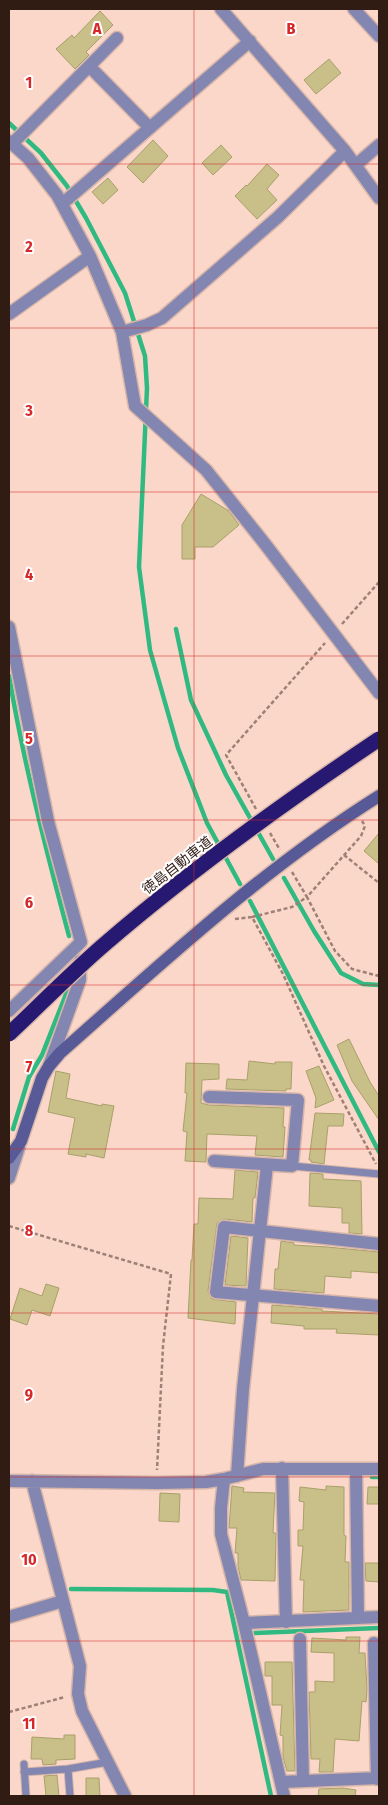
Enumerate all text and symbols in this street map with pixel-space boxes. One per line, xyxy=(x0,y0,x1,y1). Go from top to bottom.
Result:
text: A xyxy=(92,19,102,38)
text: B xyxy=(287,19,296,38)
text: 1 xyxy=(26,73,32,92)
text: 2 xyxy=(24,237,33,256)
text: 3 xyxy=(24,401,33,420)
text: 4 xyxy=(25,565,33,584)
text: 5 xyxy=(25,729,33,748)
street label: 徳島自動車道 xyxy=(139,833,216,898)
text: 6 xyxy=(25,893,33,912)
text: 7 xyxy=(26,1057,33,1076)
text: 8 xyxy=(25,1221,34,1240)
text: 9 xyxy=(25,1385,33,1404)
text: 10 xyxy=(21,1550,37,1569)
text: 11 xyxy=(22,1714,36,1733)

